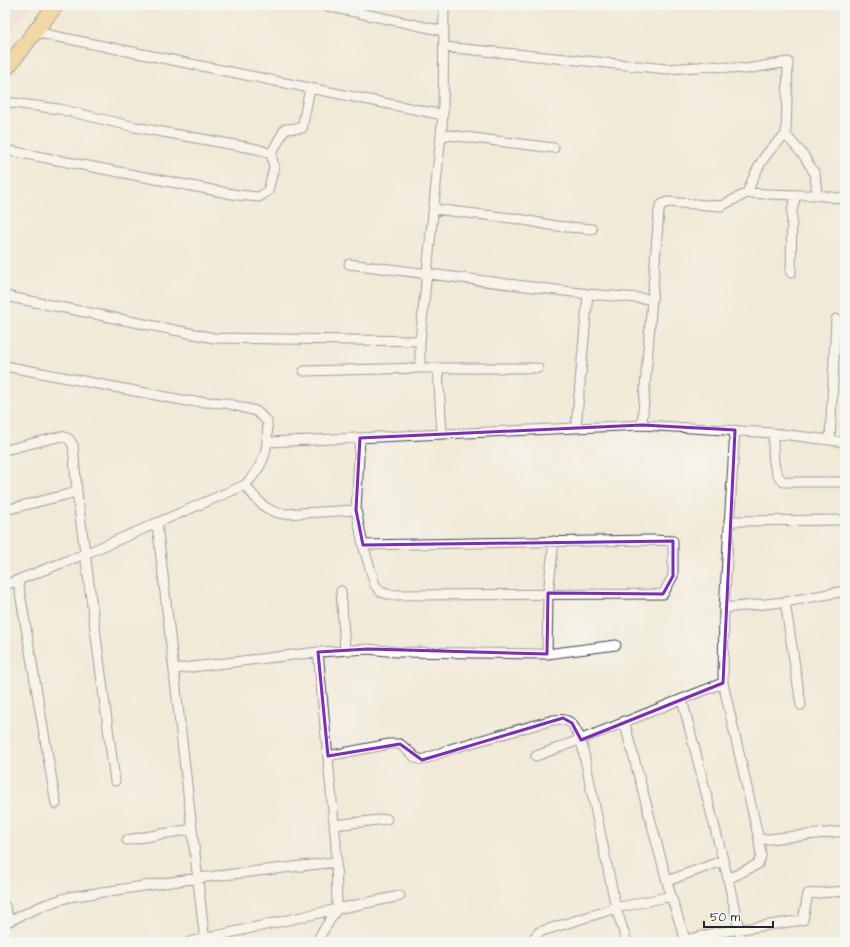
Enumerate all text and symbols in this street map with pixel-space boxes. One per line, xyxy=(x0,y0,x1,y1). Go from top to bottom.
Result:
scale bar xyxy=(704,903,773,929)
text: 50 m xyxy=(710,909,741,926)

